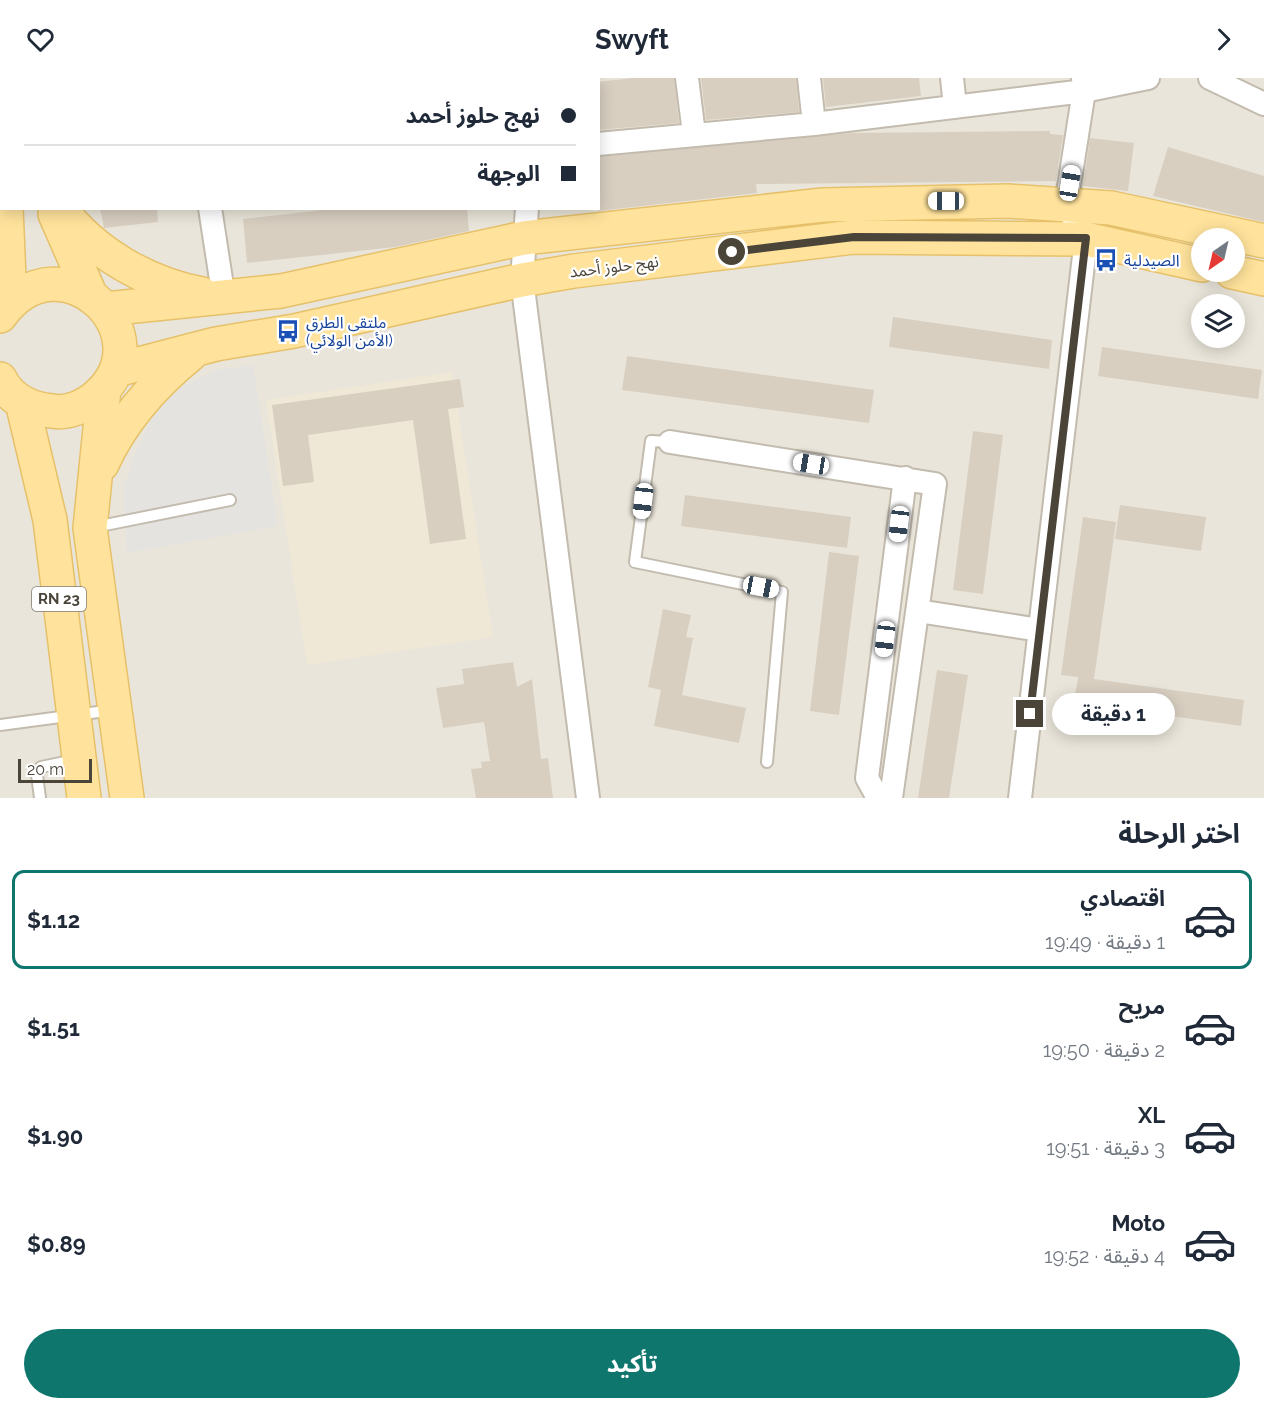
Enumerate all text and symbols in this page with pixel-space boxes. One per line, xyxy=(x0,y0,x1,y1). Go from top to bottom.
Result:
icon: heart xyxy=(24,23,57,56)
icon: forward xyxy=(1207,23,1240,56)
text: Swyft xyxy=(595,24,669,55)
text: نهج حلوز أحمد xyxy=(406,102,540,128)
text: الوجهة xyxy=(477,160,540,186)
car xyxy=(1058,164,1082,202)
car xyxy=(928,192,964,210)
north arrow xyxy=(1191,228,1245,282)
map controls xyxy=(1191,228,1245,348)
route start xyxy=(718,238,745,265)
bus stop icon: الصيدلية xyxy=(1093,247,1119,273)
place label: الصيدلية xyxy=(1124,251,1180,270)
street label: نهج حلوز أحمد xyxy=(568,252,660,284)
button: layers xyxy=(1191,294,1245,348)
place label: ملتقى الطرق (الأمن الولائي) xyxy=(306,313,393,353)
bus stop icon: ملتقى الطرق (الأمن الولائي) xyxy=(275,318,301,344)
car xyxy=(792,452,830,476)
car xyxy=(632,482,654,520)
car xyxy=(888,505,910,543)
car xyxy=(742,575,780,599)
road number: RN 23 xyxy=(32,587,86,611)
car xyxy=(874,620,896,658)
callout: 1 دقيقة xyxy=(1051,693,1174,735)
route end xyxy=(1016,700,1043,727)
text: 1 دقيقة xyxy=(1081,702,1146,726)
scale bar xyxy=(18,756,92,784)
text: 20 m xyxy=(27,760,64,779)
text: اختر الرحلة xyxy=(1118,818,1240,849)
text: اقتصادي xyxy=(1080,885,1165,911)
icon: car xyxy=(1183,893,1237,947)
text: $1.12 xyxy=(27,907,80,933)
text: 1 دقيقة · 19:49 xyxy=(1045,930,1165,954)
text: مريح xyxy=(1119,993,1165,1019)
icon: car xyxy=(1183,1001,1237,1055)
text: $1.51 xyxy=(27,1015,80,1041)
text: 2 دقيقة · 19:50 xyxy=(1043,1038,1165,1062)
text: XL xyxy=(1138,1102,1165,1128)
icon: car xyxy=(1183,1109,1237,1163)
text: $1.90 xyxy=(27,1123,83,1149)
text: 3 دقيقة · 19:51 xyxy=(1046,1136,1165,1160)
text: Moto xyxy=(1111,1210,1165,1236)
icon: car xyxy=(1183,1217,1237,1271)
text: $0.89 xyxy=(27,1231,86,1257)
text: 4 دقيقة · 19:52 xyxy=(1044,1244,1165,1268)
button: تأكيد xyxy=(24,1329,1240,1398)

